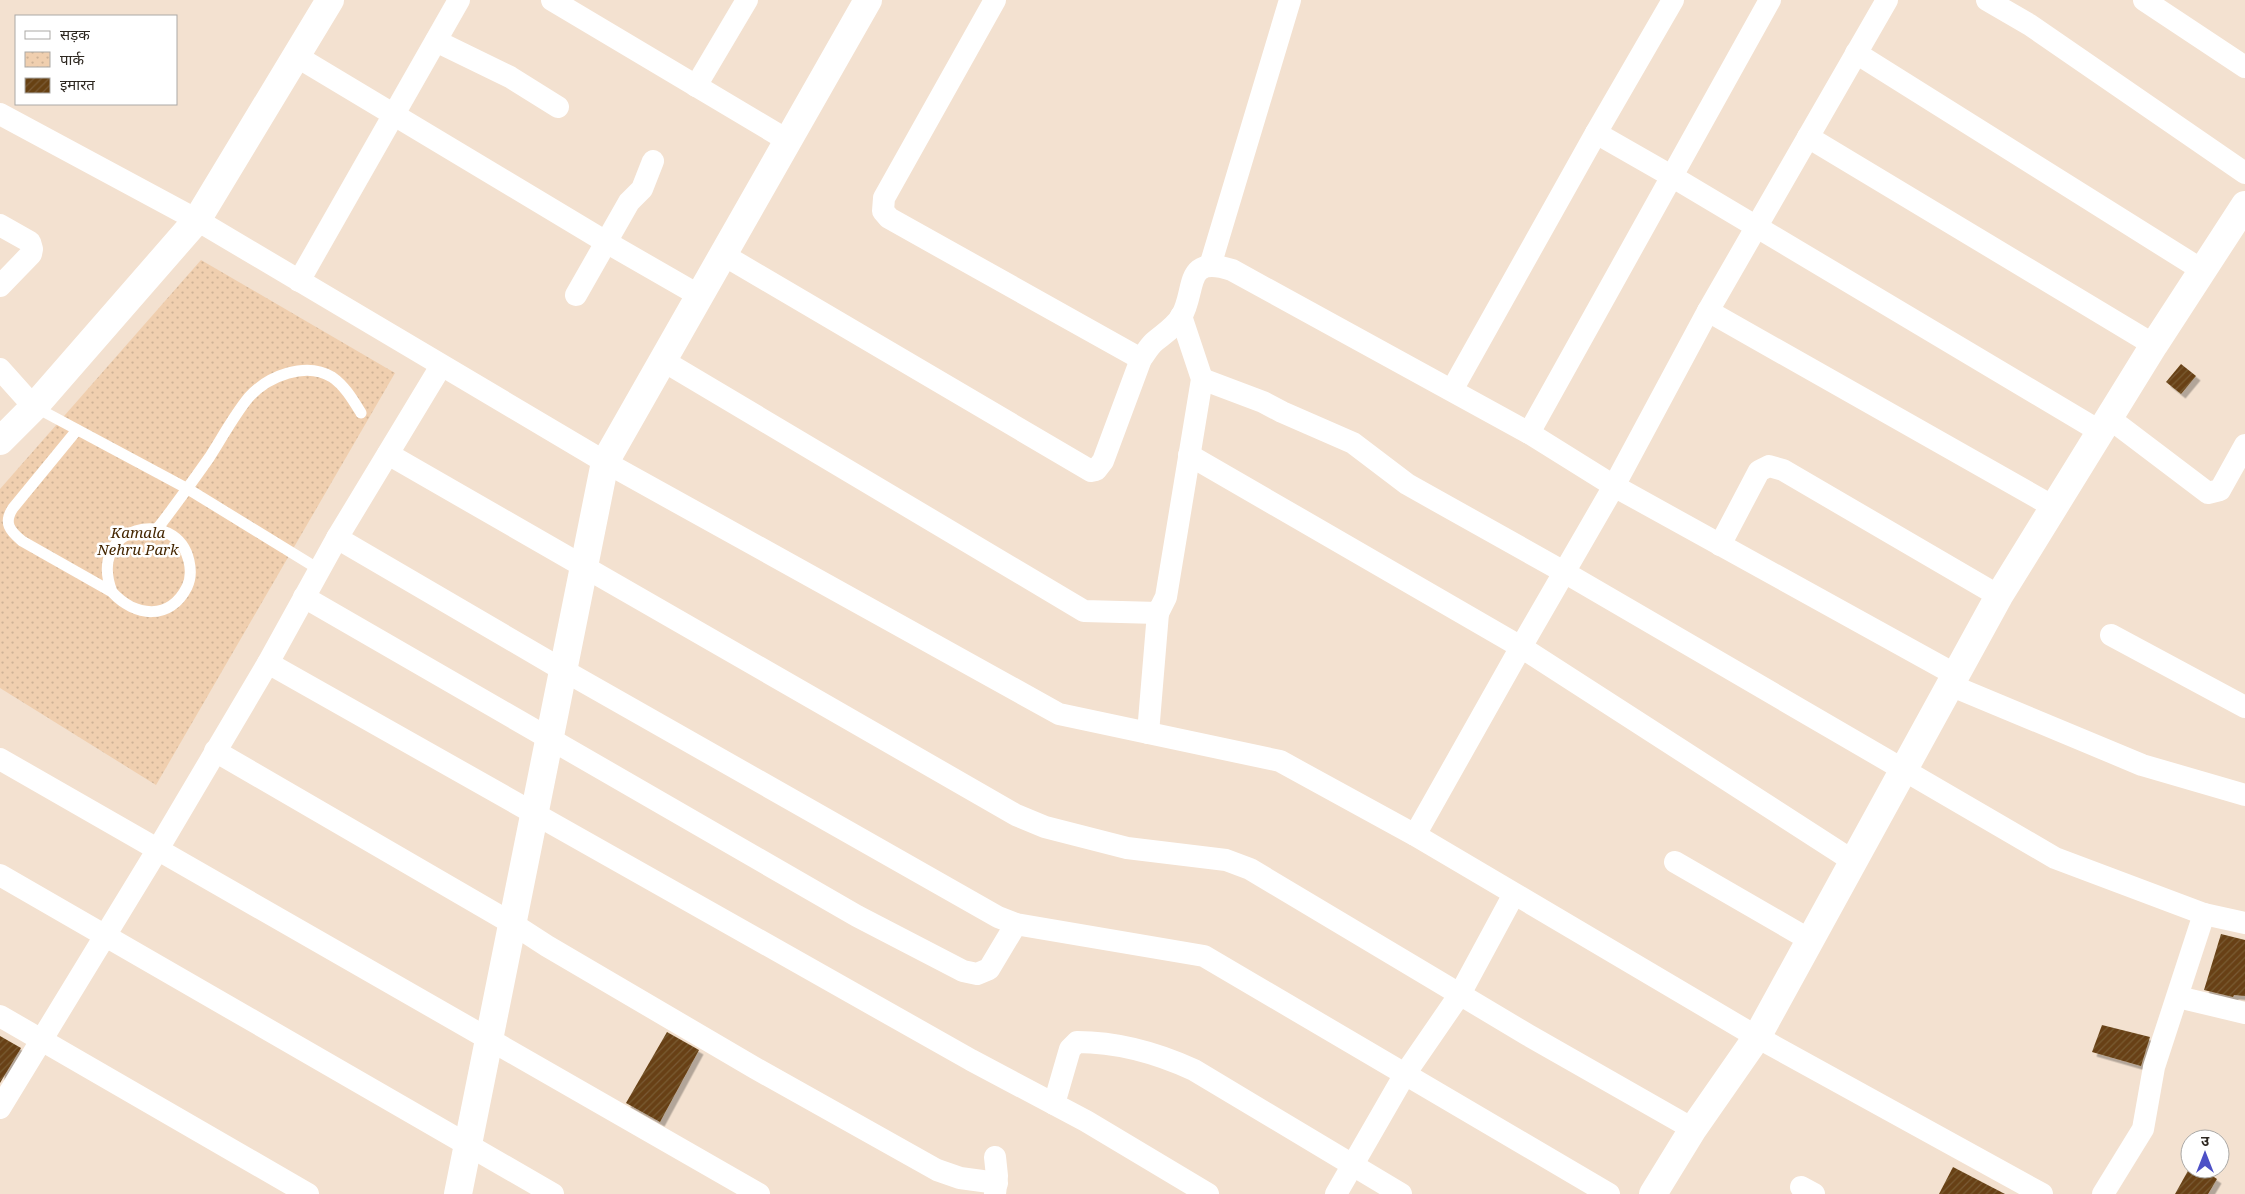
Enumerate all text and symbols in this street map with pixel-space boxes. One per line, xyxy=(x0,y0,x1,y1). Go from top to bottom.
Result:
legend xyxy=(15,15,178,105)
text: सड़क xyxy=(60,24,90,44)
text: पार्क xyxy=(60,49,84,69)
text: इमारत xyxy=(60,74,95,94)
park label: Kamala Nehru Park xyxy=(96,522,179,559)
north arrow xyxy=(2180,1129,2230,1179)
text: उ xyxy=(2201,1131,2210,1150)

